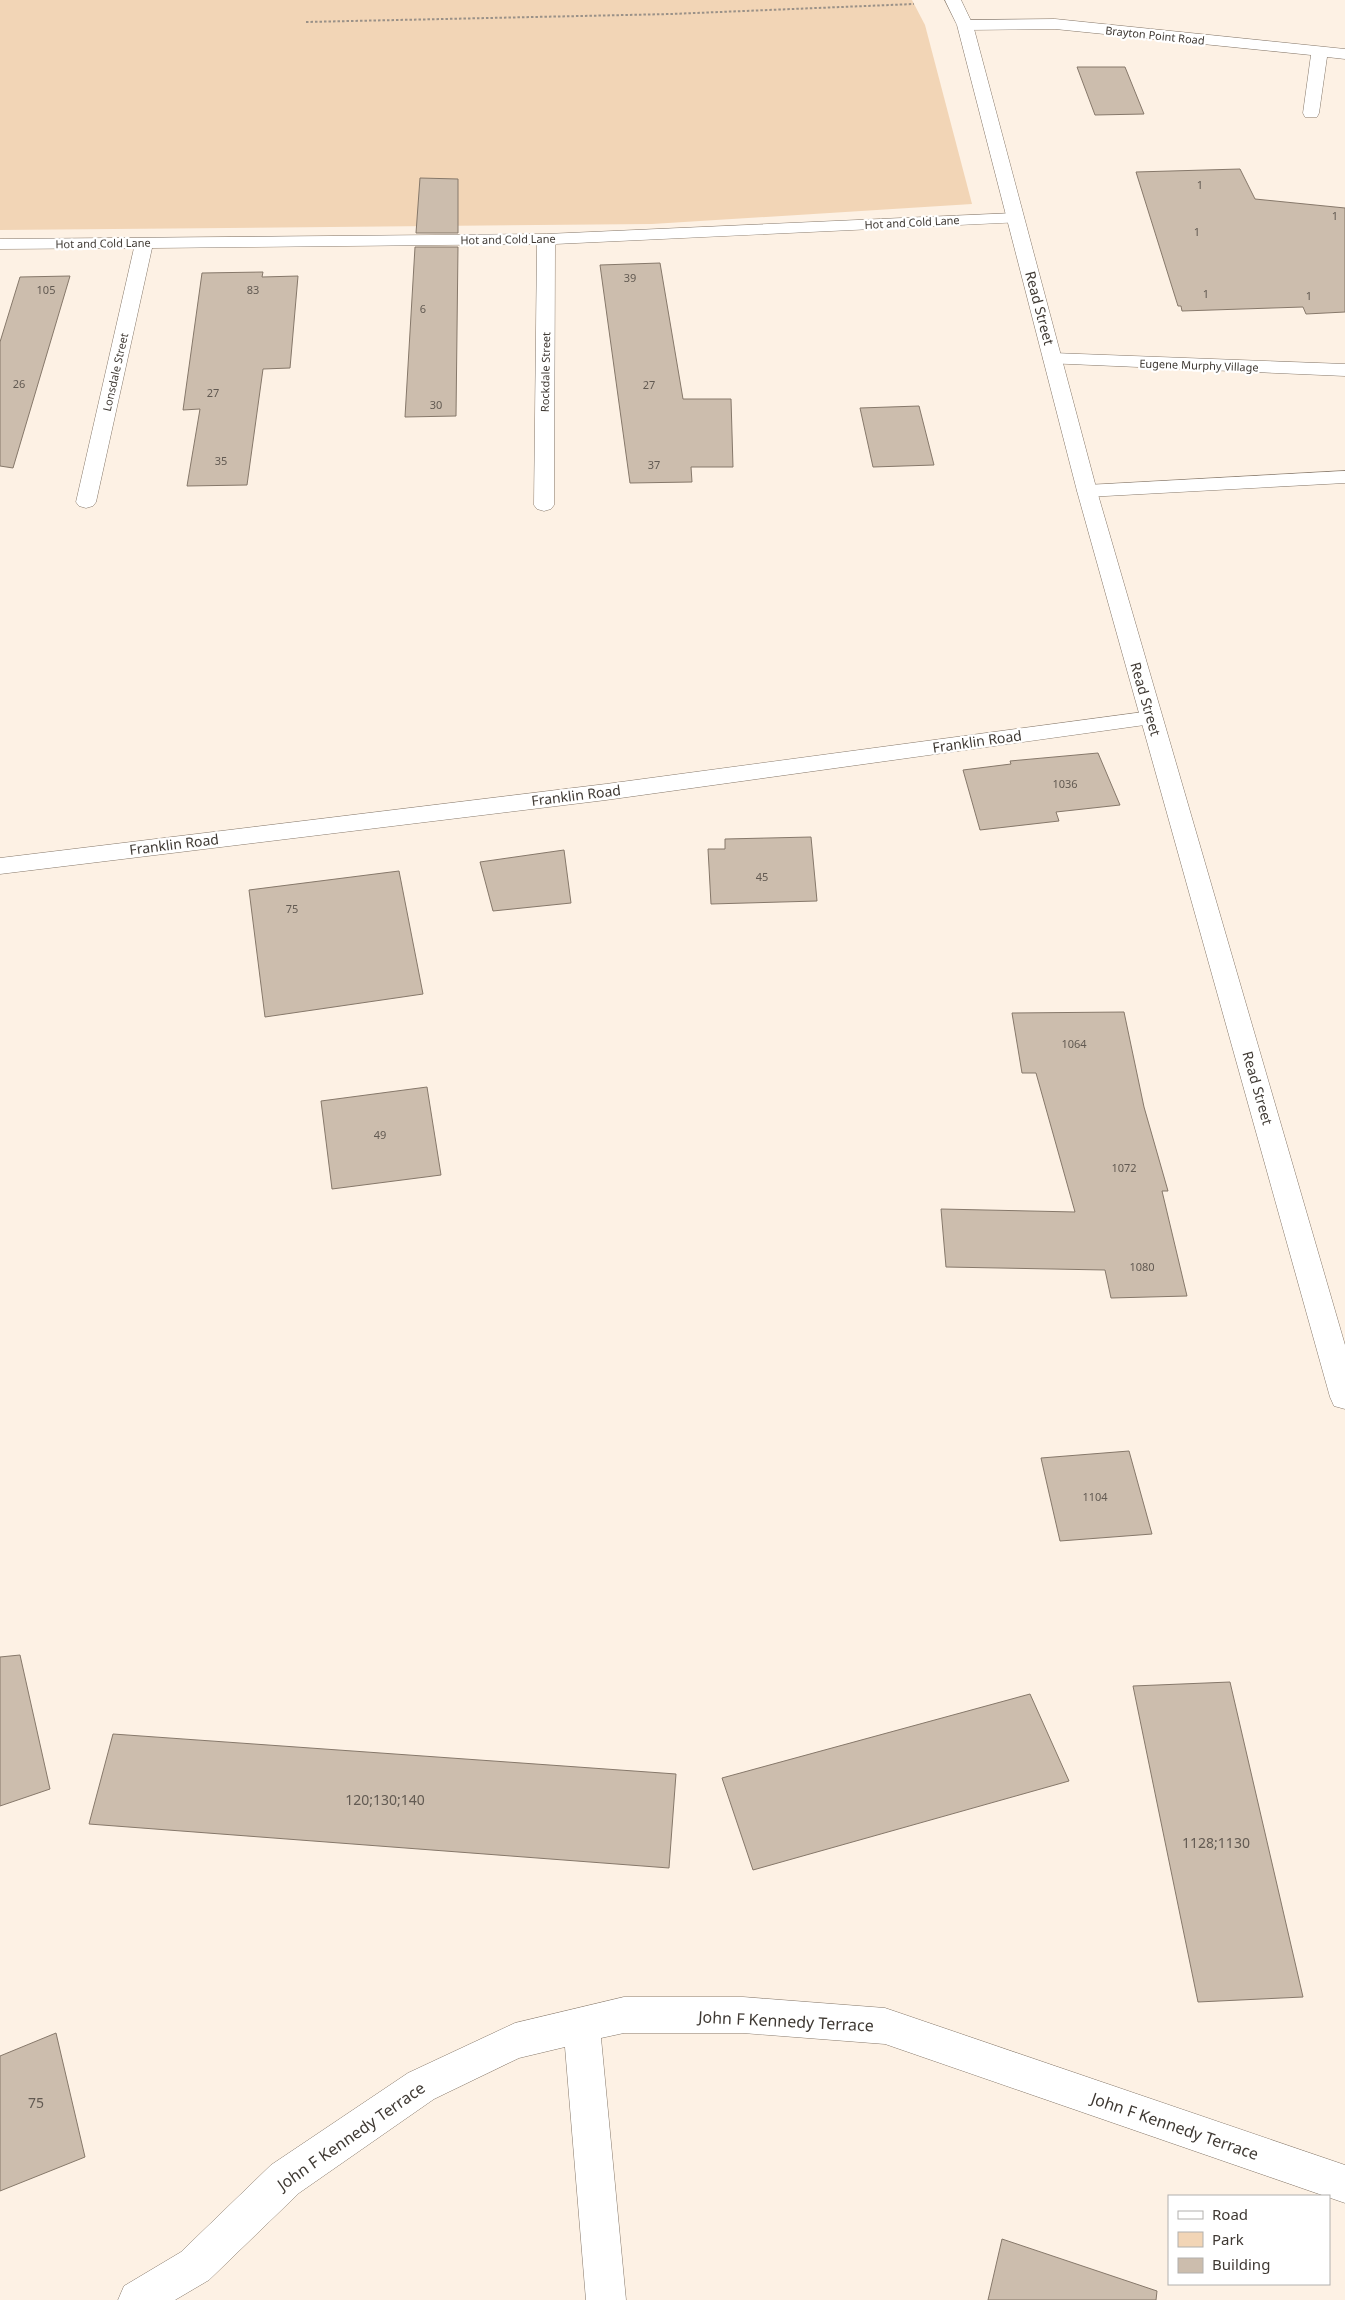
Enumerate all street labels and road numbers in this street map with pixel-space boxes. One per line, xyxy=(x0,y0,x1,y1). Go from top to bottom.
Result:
street label: Brayton Point Road xyxy=(1105,22,1205,48)
street label: Hot and Cold Lane xyxy=(864,212,960,232)
street label: Hot and Cold Lane xyxy=(460,231,556,247)
street label: Hot and Cold Lane xyxy=(55,235,151,251)
street label: Read Street xyxy=(1021,269,1059,347)
street label: Lonsdale Street xyxy=(99,331,131,413)
street label: Rockdale Street xyxy=(537,332,553,412)
street label: Eugene Murphy Village xyxy=(1139,355,1259,375)
street label: Read Street xyxy=(1126,660,1166,738)
street label: Franklin Road xyxy=(931,725,1023,757)
street label: Franklin Road xyxy=(530,780,622,810)
street label: Franklin Road xyxy=(128,829,220,859)
street label: Read Street xyxy=(1238,1049,1278,1127)
street label: John F Kennedy Terrace xyxy=(696,2005,874,2037)
street label: John F Kennedy Terrace xyxy=(271,2077,429,2197)
street label: John F Kennedy Terrace xyxy=(1086,2086,1262,2165)

